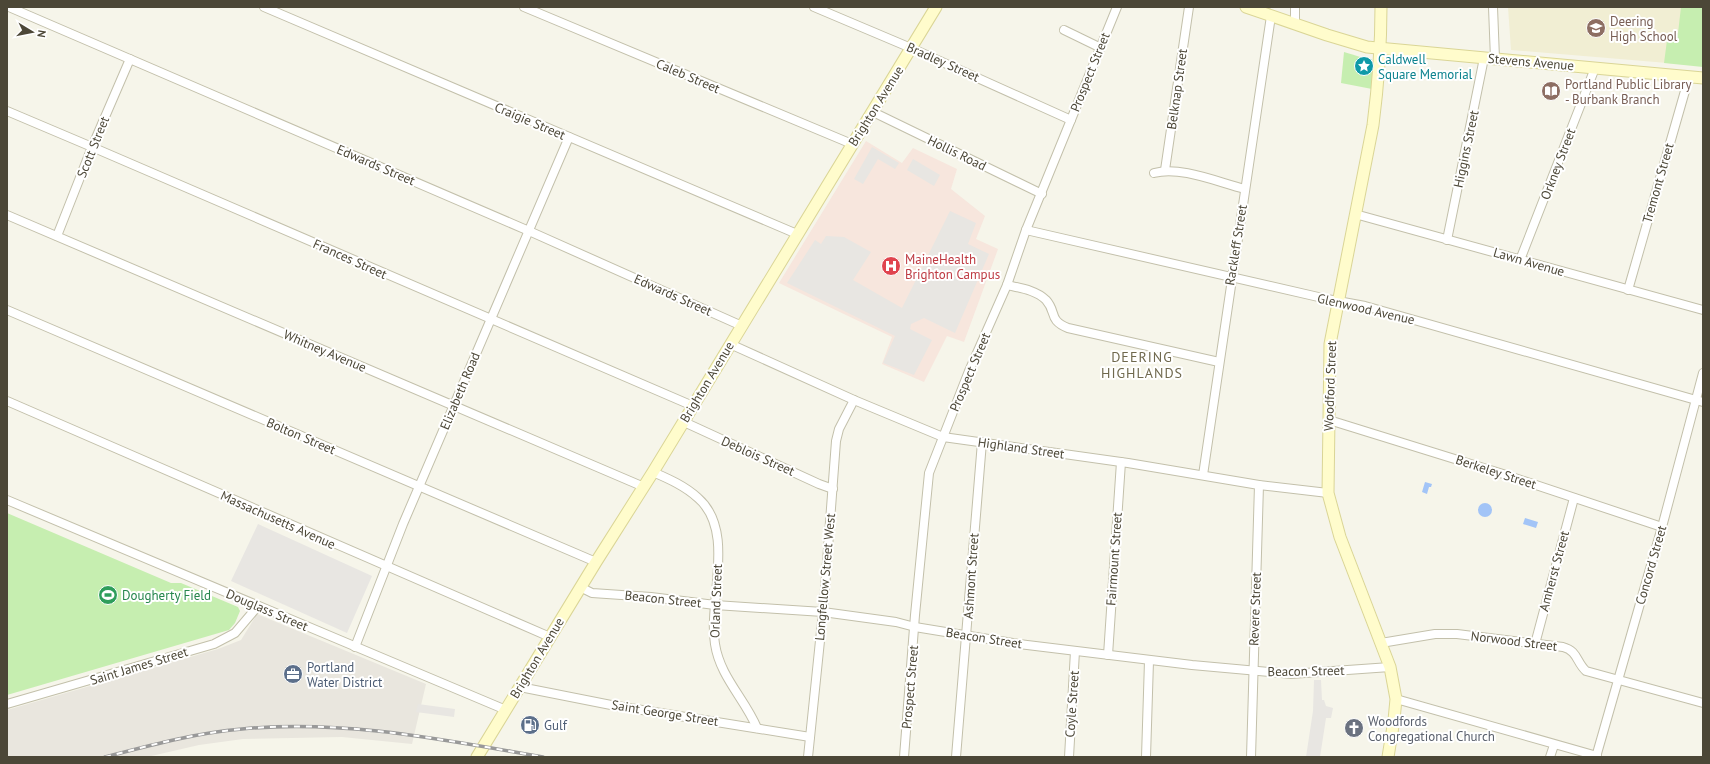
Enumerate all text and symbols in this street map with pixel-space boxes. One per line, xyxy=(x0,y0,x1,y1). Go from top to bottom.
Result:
north arrow xyxy=(12,12,52,52)
place label: Deering High School xyxy=(1610,13,1678,45)
school or university icon: Deering High School xyxy=(1585,17,1607,39)
text: N xyxy=(34,29,49,39)
street label: Prospect Street xyxy=(1066,29,1114,114)
street label: Bradley Street xyxy=(904,38,983,86)
street label: Belknap Street xyxy=(1163,47,1191,131)
street label: Stevens Avenue xyxy=(1487,50,1575,74)
place label: Caldwell Square Memorial xyxy=(1378,51,1473,83)
street label: Caleb Street xyxy=(653,55,723,97)
place icon: Caldwell Square Memorial xyxy=(1353,55,1375,77)
street label: Brighton Avenue xyxy=(845,63,907,149)
place label: Portland Public Library - Burbank Branch xyxy=(1565,76,1692,108)
library icon: Portland Public Library - Burbank Branch xyxy=(1540,80,1562,102)
street label: Craigie Street xyxy=(492,98,569,144)
street label: Higgins Street xyxy=(1449,108,1483,189)
street label: Scott Street xyxy=(73,113,113,180)
street label: Orkney Street xyxy=(1537,125,1580,202)
street label: Hollis Road xyxy=(925,131,989,175)
street label: Tremont Street xyxy=(1638,140,1678,225)
street label: Edwards Street xyxy=(334,141,418,189)
street label: Rackleff Street xyxy=(1221,203,1251,287)
street label: Frances Street xyxy=(310,235,390,283)
street label: Lawn Avenue xyxy=(1491,244,1567,280)
place label: MaineHealth Brighton Campus xyxy=(905,251,1000,283)
hospital icon: MaineHealth Brighton Campus xyxy=(880,255,902,277)
street label: Edwards Street xyxy=(631,270,715,320)
street label: Glenwood Avenue xyxy=(1316,290,1416,328)
street label: Whitney Avenue xyxy=(281,326,369,376)
street label: Prospect Street xyxy=(946,329,994,414)
street label: Brighton Avenue xyxy=(676,338,738,426)
street label: Woodford Street xyxy=(1320,340,1340,431)
district label: DEERING HIGHLANDS xyxy=(1101,348,1183,382)
street label: Elizabeth Road xyxy=(436,350,484,432)
street label: Bolton Street xyxy=(264,414,339,458)
street label: Deblois Street xyxy=(719,432,798,480)
street label: Highland Street xyxy=(977,434,1066,463)
street label: Berkeley Street xyxy=(1454,451,1539,493)
street label: Massachusetts Avenue xyxy=(218,487,338,553)
street label: Fairmount Street xyxy=(1102,511,1126,606)
street label: Longfellow Street West xyxy=(811,512,839,641)
street label: Concord Street xyxy=(1632,523,1671,607)
street label: Amherst Street xyxy=(1535,528,1573,613)
street label: Ashmont Street xyxy=(960,532,983,619)
street label: Orland Street xyxy=(706,563,726,638)
street label: Revere Street xyxy=(1245,571,1265,646)
sports icon: Dougherty Field xyxy=(97,584,119,606)
street label: Douglass Street xyxy=(223,585,311,635)
place label: Dougherty Field xyxy=(122,587,211,604)
street label: Beacon Street xyxy=(624,587,703,612)
street label: Brighton Avenue xyxy=(506,614,568,702)
street label: Beacon Street xyxy=(945,624,1024,653)
street label: Norwood Street xyxy=(1470,627,1559,655)
street label: Saint James Street xyxy=(88,643,191,689)
street label: Prospect Street xyxy=(898,644,922,730)
place label: Portland Water District xyxy=(307,659,383,691)
street label: Beacon Street xyxy=(1267,662,1345,680)
office icon: Portland Water District xyxy=(282,663,304,685)
street label: Coyle Street xyxy=(1061,669,1083,738)
street label: Saint George Street xyxy=(610,696,720,730)
place label: Woodfords Congregational Church xyxy=(1368,713,1495,745)
fuel station icon: Gulf xyxy=(519,714,541,736)
place label: Gulf xyxy=(544,717,568,734)
church icon: Woodfords Congregational Church xyxy=(1343,717,1365,739)

